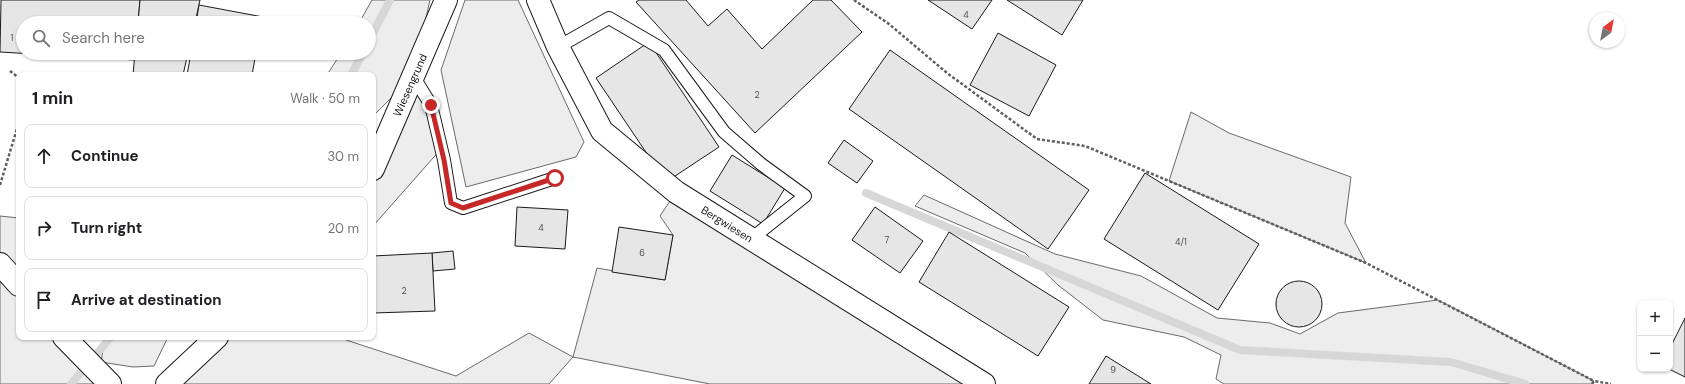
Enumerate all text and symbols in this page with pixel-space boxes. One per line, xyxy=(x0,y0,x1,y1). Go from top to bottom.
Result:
house number: 4 xyxy=(963,9,969,21)
north arrow xyxy=(1589,12,1625,48)
search box xyxy=(16,16,376,60)
icon: search xyxy=(30,27,52,49)
text: Search here xyxy=(62,28,145,48)
house number: 1 xyxy=(11,32,14,44)
street label: Wiesengrund xyxy=(390,51,430,119)
text: 1 min xyxy=(32,87,73,109)
house number: 2 xyxy=(754,89,760,101)
text: Walk · 50 m xyxy=(290,90,360,107)
route end xyxy=(422,96,440,114)
icon: ahead xyxy=(33,145,55,167)
text: Continue xyxy=(71,146,139,166)
text: 30 m xyxy=(327,148,359,165)
route start xyxy=(546,169,564,187)
street label: Bergwiesen xyxy=(699,203,755,245)
icon: right xyxy=(33,217,55,239)
text: Turn right xyxy=(71,218,142,238)
text: 20 m xyxy=(328,220,359,237)
house number: 4 xyxy=(538,222,544,234)
house number: 7 xyxy=(885,234,890,246)
house number: 4/1 xyxy=(1175,236,1187,248)
house number: 6 xyxy=(639,247,645,259)
house number: 2 xyxy=(401,285,407,297)
icon: arrive xyxy=(33,289,55,311)
text: Arrive at destination xyxy=(71,290,222,310)
map controls xyxy=(1637,300,1673,372)
button: + xyxy=(1637,300,1673,336)
button: − xyxy=(1637,336,1673,372)
house number: 9 xyxy=(1110,364,1116,376)

